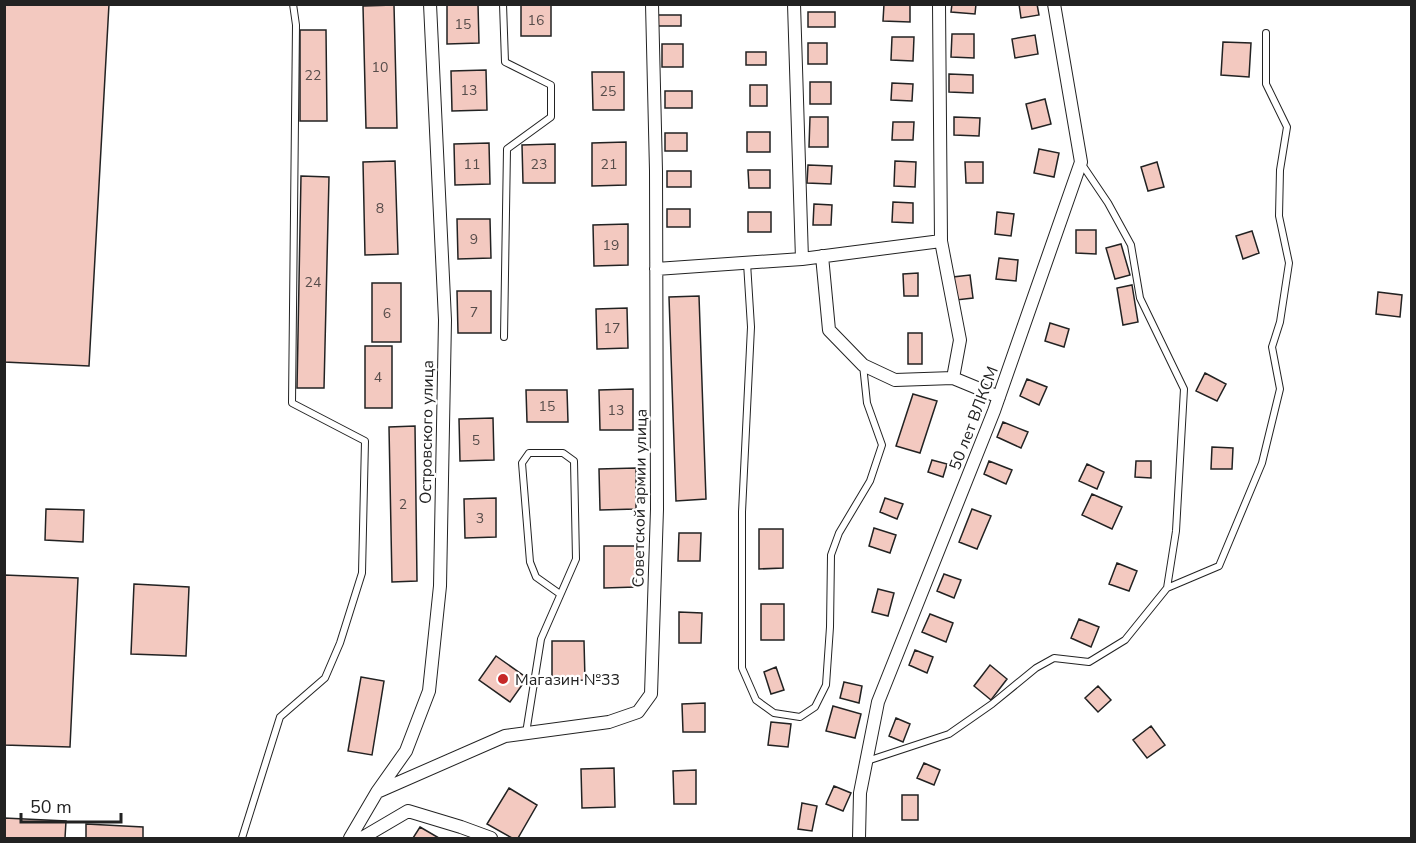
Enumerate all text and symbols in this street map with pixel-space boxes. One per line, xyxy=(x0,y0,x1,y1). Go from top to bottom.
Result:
house number: 16 xyxy=(528,11,544,30)
house number: 15 xyxy=(455,15,471,34)
house number: 10 xyxy=(372,58,388,77)
house number: 22 xyxy=(305,66,321,85)
house number: 13 xyxy=(461,81,477,100)
house number: 25 xyxy=(600,82,616,101)
house number: 11 xyxy=(464,155,480,174)
house number: 23 xyxy=(531,155,547,174)
house number: 21 xyxy=(601,155,617,174)
house number: 8 xyxy=(376,199,384,218)
house number: 9 xyxy=(470,230,478,249)
house number: 19 xyxy=(603,236,619,255)
house number: 24 xyxy=(305,273,321,292)
house number: 7 xyxy=(470,303,478,322)
house number: 6 xyxy=(383,304,391,323)
house number: 17 xyxy=(604,319,620,338)
street label: Островского улица xyxy=(415,360,439,504)
street label: 50 лет ВЛКСМ xyxy=(944,363,1004,473)
house number: 4 xyxy=(374,368,382,387)
house number: 15 xyxy=(539,397,555,416)
house number: 13 xyxy=(608,401,624,420)
street label: Советской армии улица xyxy=(627,408,653,588)
house number: 5 xyxy=(472,431,480,450)
house number: 2 xyxy=(399,495,407,514)
house number: 3 xyxy=(476,509,484,528)
place label: Магазин №33 xyxy=(515,669,620,691)
marker: Магазин №33 xyxy=(496,672,510,686)
scale bar xyxy=(21,786,122,824)
text: 50 m xyxy=(30,795,72,819)

